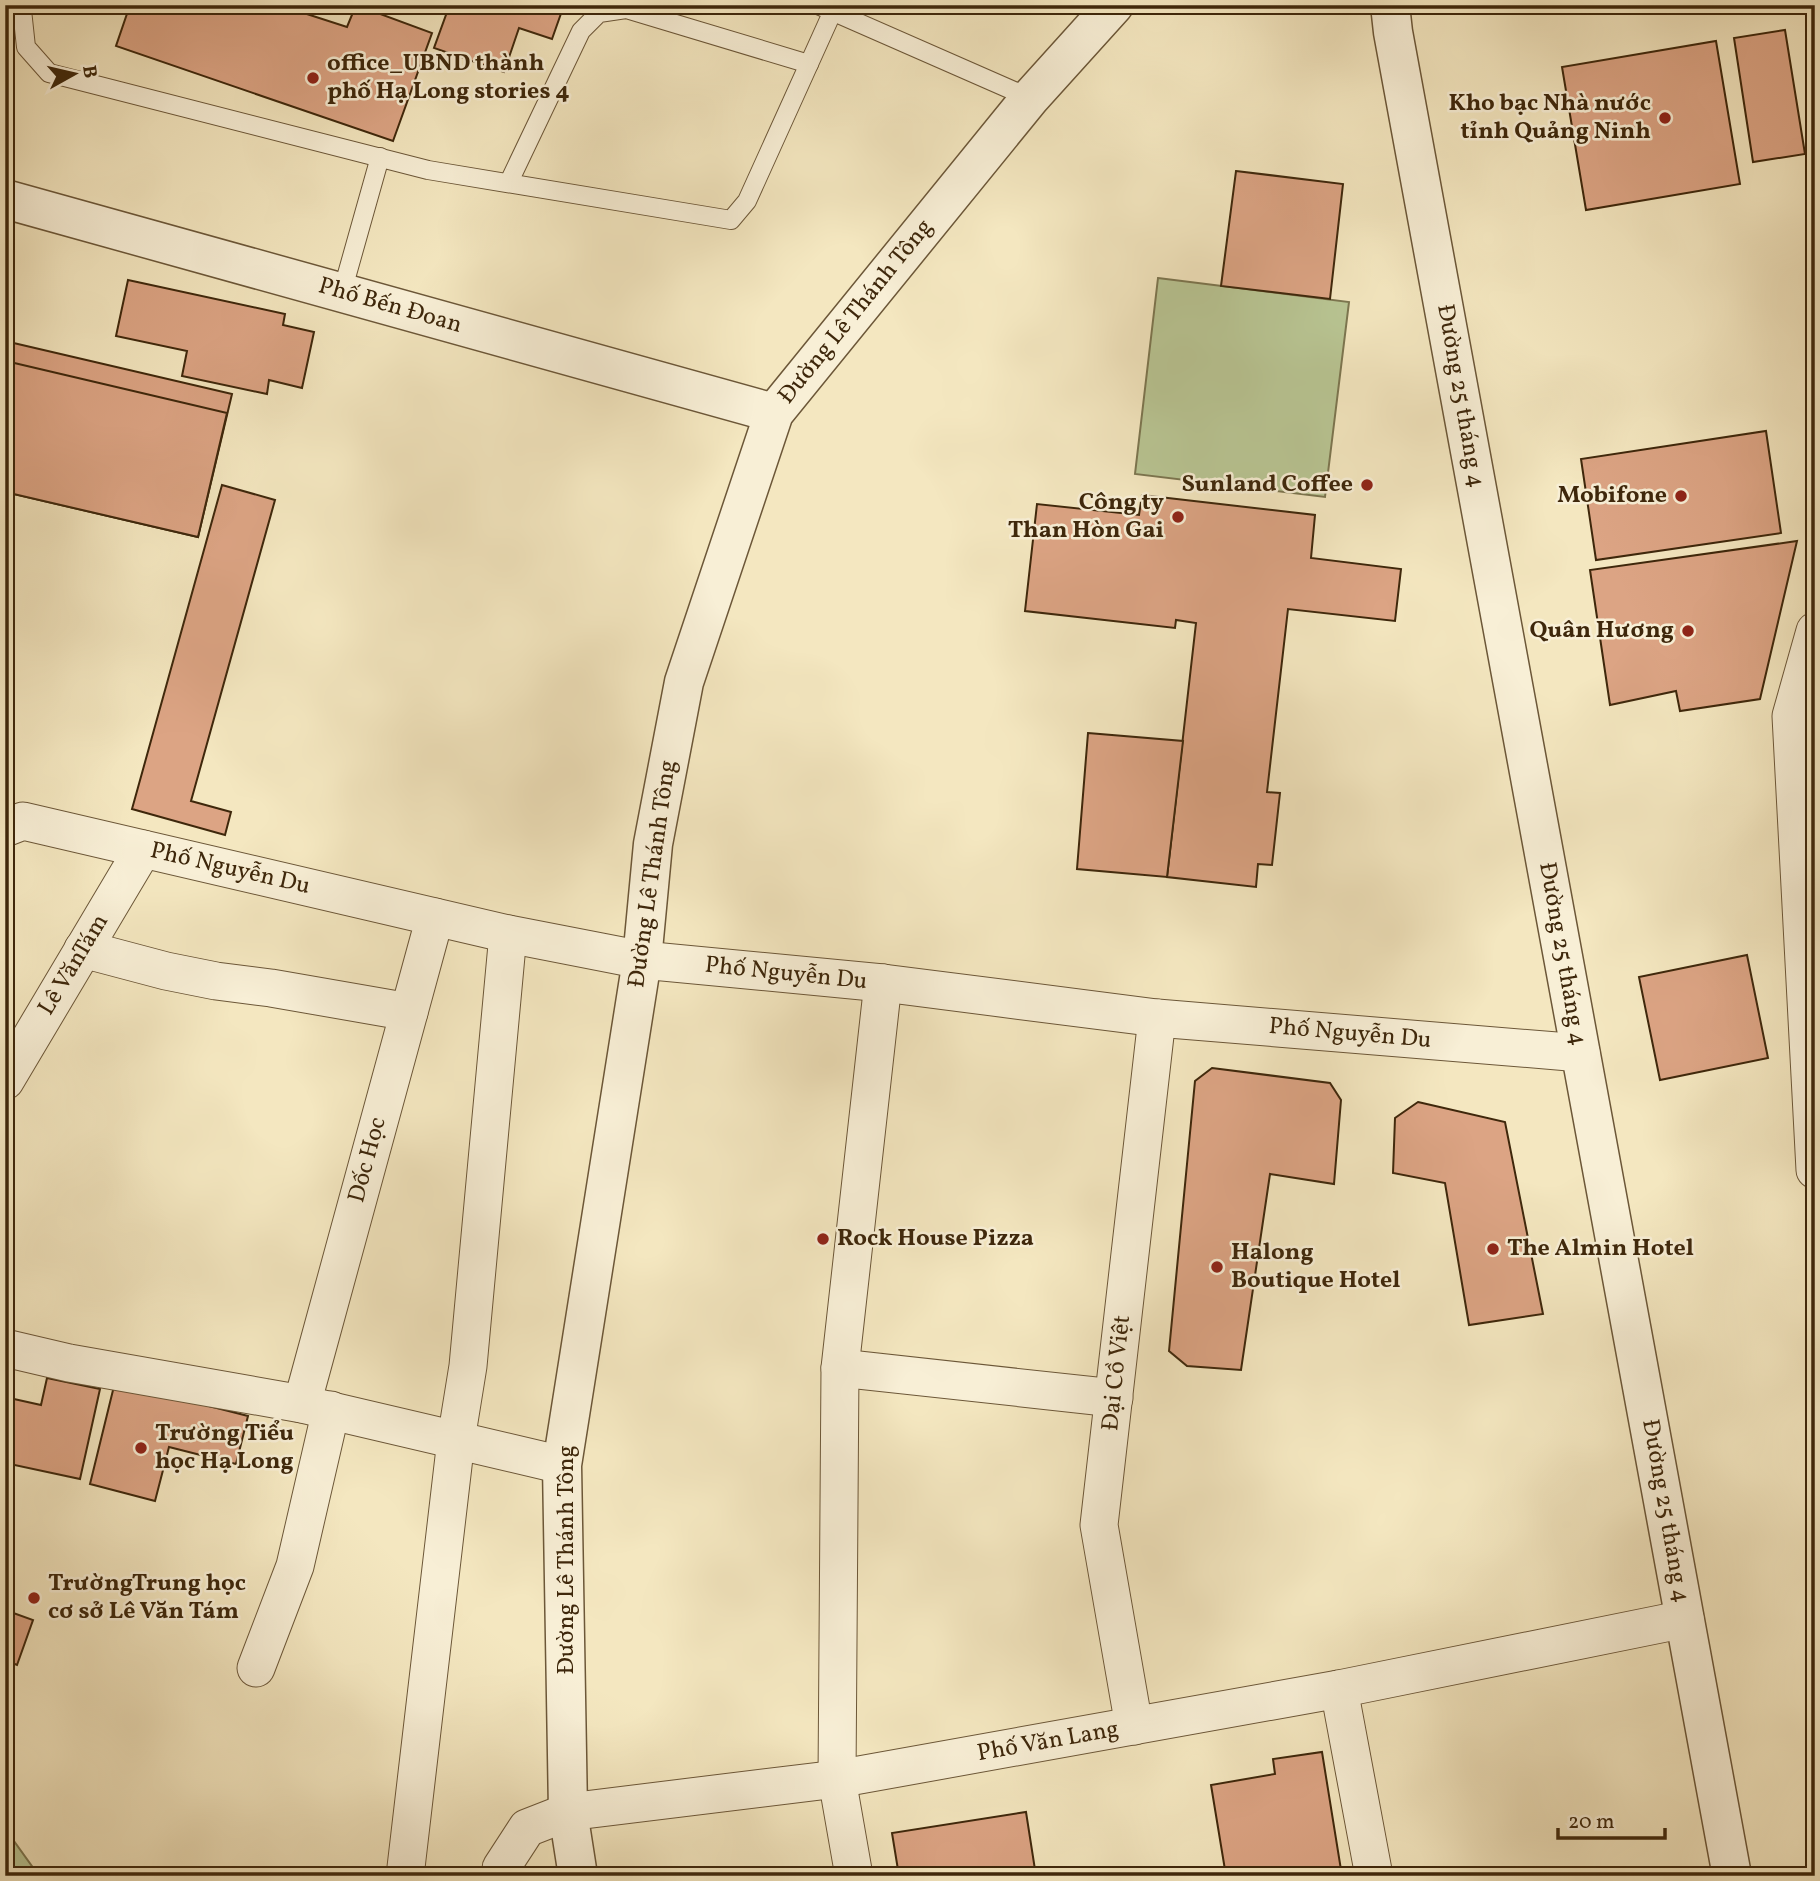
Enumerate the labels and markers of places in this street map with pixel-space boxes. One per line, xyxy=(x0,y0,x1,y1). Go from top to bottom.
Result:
place label: office_UBND thành phố Hạ Long stories 4 xyxy=(327,47,570,109)
marker: office_UBND thành phố Hạ Long stories 4 xyxy=(305,70,321,86)
place label: Kho bạc Nhà nước tỉnh Quảng Ninh xyxy=(1448,87,1651,149)
marker: Kho bạc Nhà nước tỉnh Quảng Ninh xyxy=(1657,110,1673,126)
place label: Sunland Coffee xyxy=(1181,468,1353,502)
marker: Sunland Coffee xyxy=(1359,477,1375,493)
place label: Mobifone xyxy=(1557,479,1667,513)
place label: Công ty Than Hòn Gai xyxy=(1008,486,1165,548)
marker: Mobifone xyxy=(1673,488,1689,504)
marker: Công ty Than Hòn Gai xyxy=(1170,509,1186,525)
place label: Quân Hương xyxy=(1530,614,1674,648)
marker: Quân Hương xyxy=(1680,623,1696,639)
place label: Rock House Pizza xyxy=(837,1222,1034,1256)
marker: Rock House Pizza xyxy=(815,1231,831,1247)
place label: The Almin Hotel xyxy=(1507,1232,1694,1266)
place label: Halong Boutique Hotel xyxy=(1231,1236,1400,1298)
marker: The Almin Hotel xyxy=(1485,1241,1501,1257)
marker: Halong Boutique Hotel xyxy=(1209,1259,1225,1275)
place label: Trường Tiểu học Hạ Long xyxy=(155,1417,294,1479)
marker: Trường Tiểu học Hạ Long xyxy=(133,1440,149,1456)
place label: TrườngTrung học cơ sở Lê Văn Tám xyxy=(48,1567,246,1629)
marker: TrườngTrung học cơ sở Lê Văn Tám xyxy=(26,1590,42,1606)

